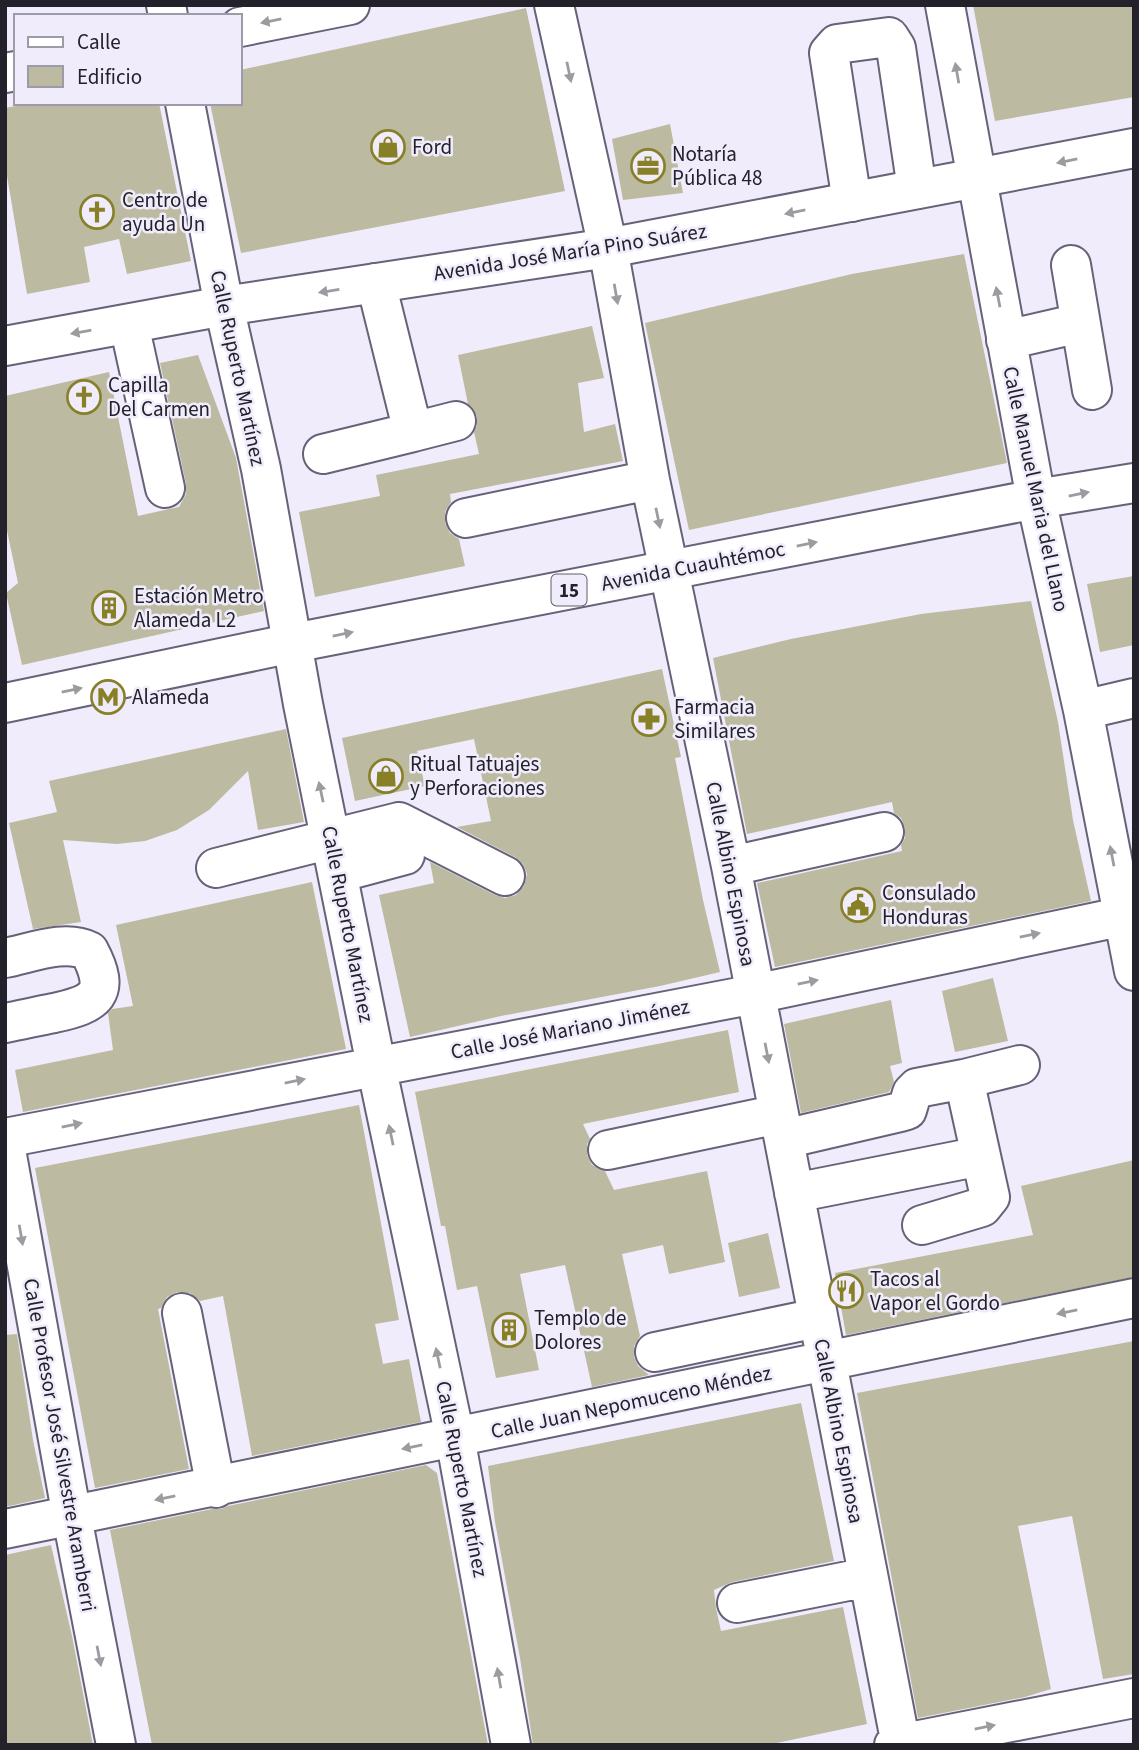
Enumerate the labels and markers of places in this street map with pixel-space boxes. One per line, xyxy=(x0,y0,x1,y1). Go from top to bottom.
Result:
shop icon: Ford xyxy=(369,128,407,166)
place label: Ford xyxy=(412,132,452,162)
place label: Notaría Pública 48 xyxy=(672,139,762,193)
office icon: Notaría Pública 48 xyxy=(629,147,667,185)
place label: Centro de ayuda Un xyxy=(122,185,208,239)
church icon: Centro de ayuda Un xyxy=(78,193,116,231)
place label: Capilla Del Carmen xyxy=(108,370,210,424)
church icon: Capilla Del Carmen xyxy=(65,378,103,416)
place label: Estación Metro Alameda L2 xyxy=(134,581,264,635)
building icon: Estación Metro Alameda L2 xyxy=(90,589,128,627)
metro station icon: Alameda xyxy=(89,678,127,716)
place label: Alameda xyxy=(132,682,209,712)
place label: Farmacia Similares xyxy=(674,692,755,746)
pharmacy icon: Farmacia Similares xyxy=(630,700,668,738)
place label: Ritual Tatuajes y Perforaciones xyxy=(410,749,545,803)
shop icon: Ritual Tatuajes y Perforaciones xyxy=(367,757,405,795)
place label: Consulado Honduras xyxy=(882,878,976,932)
public building icon: Consulado Honduras xyxy=(839,886,877,924)
place label: Tacos al Vapor el Gordo xyxy=(870,1264,1000,1318)
restaurant icon: Tacos al Vapor el Gordo xyxy=(827,1272,865,1310)
place label: Templo de Dolores xyxy=(534,1303,626,1357)
building icon: Templo de Dolores xyxy=(490,1311,528,1349)

